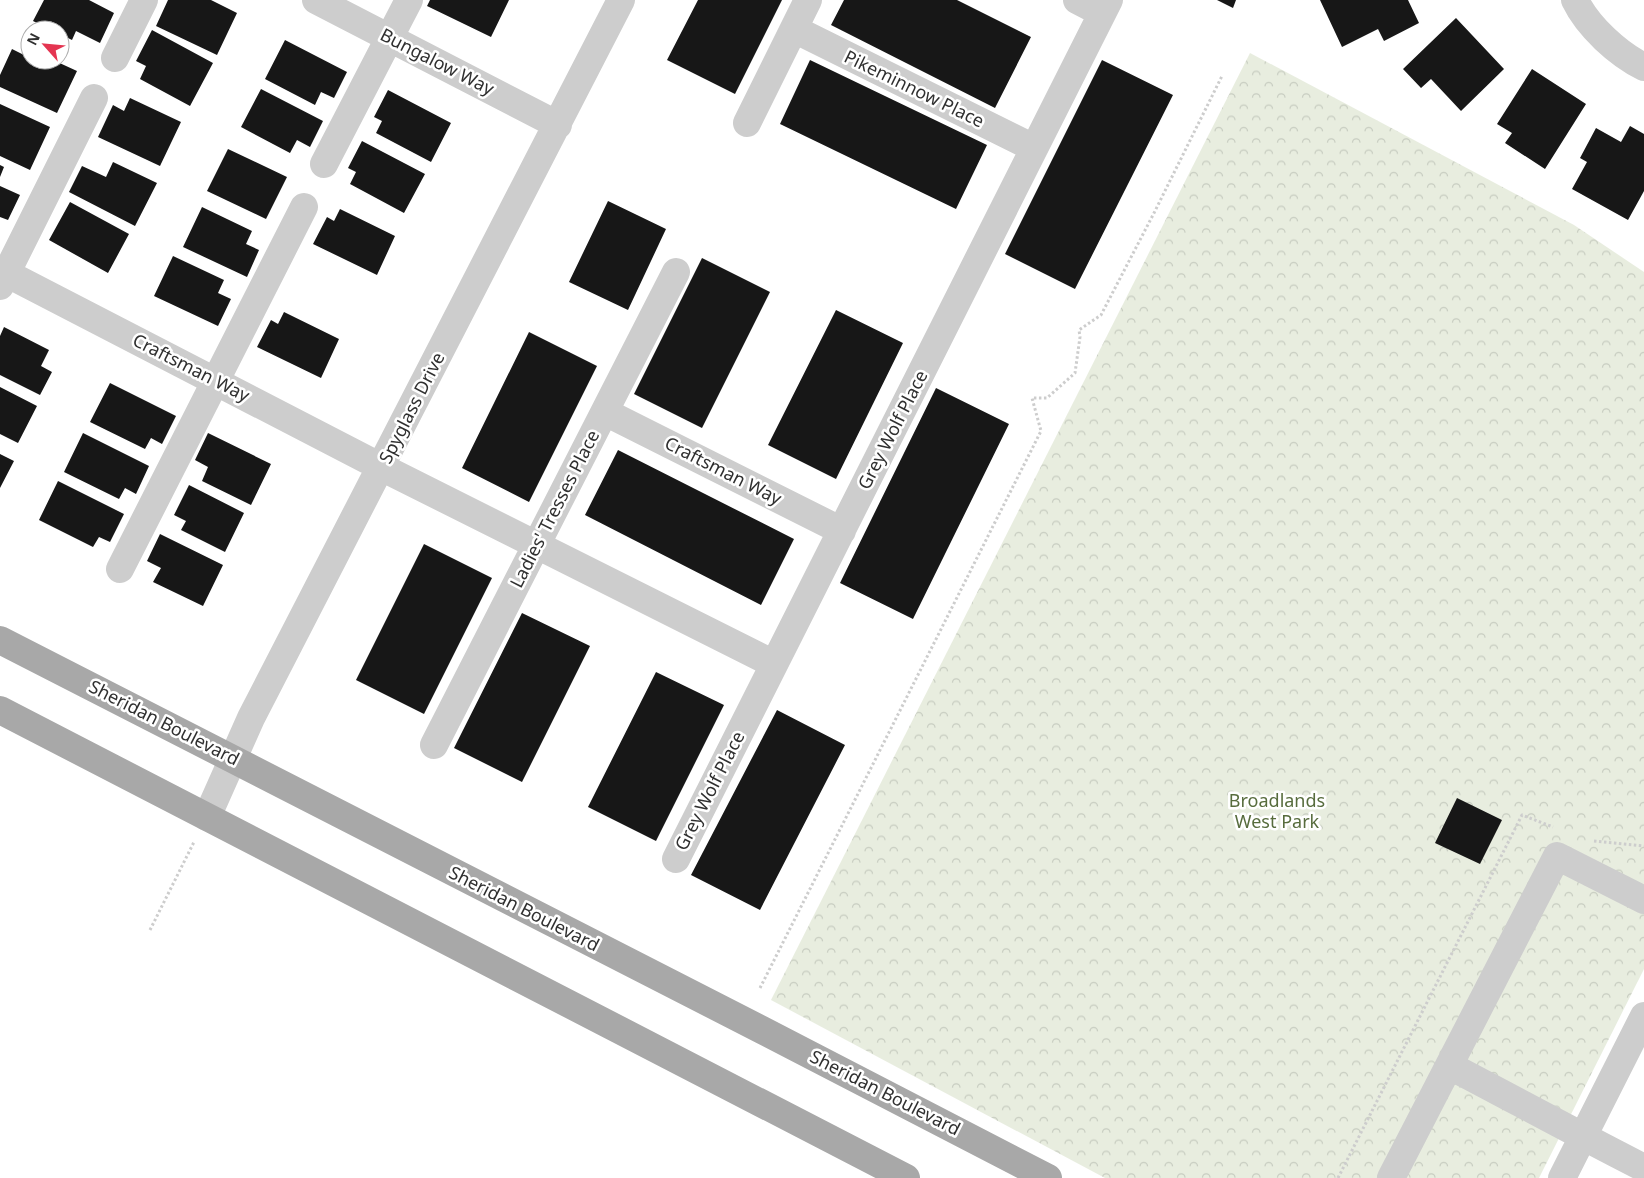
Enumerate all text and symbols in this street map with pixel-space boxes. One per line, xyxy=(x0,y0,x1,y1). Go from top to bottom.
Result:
north arrow xyxy=(20,20,70,70)
street label: Bungalow Way xyxy=(376,22,499,100)
text: N xyxy=(22,29,44,48)
street label: Pikeminnow Place xyxy=(841,44,988,132)
street label: Craftsman Way xyxy=(129,327,255,407)
street label: Spyglass Drive xyxy=(373,348,450,467)
street label: Grey Wolf Place xyxy=(852,366,933,493)
street label: Ladies' Tresses Place xyxy=(504,425,604,592)
street label: Craftsman Way xyxy=(661,430,787,510)
street label: Sheridan Boulevard xyxy=(85,674,244,770)
street label: Grey Wolf Place xyxy=(669,727,750,854)
park label: Broadlands West Park xyxy=(1229,788,1325,833)
street label: Sheridan Boulevard xyxy=(445,860,604,956)
street label: Sheridan Boulevard xyxy=(806,1044,965,1140)

